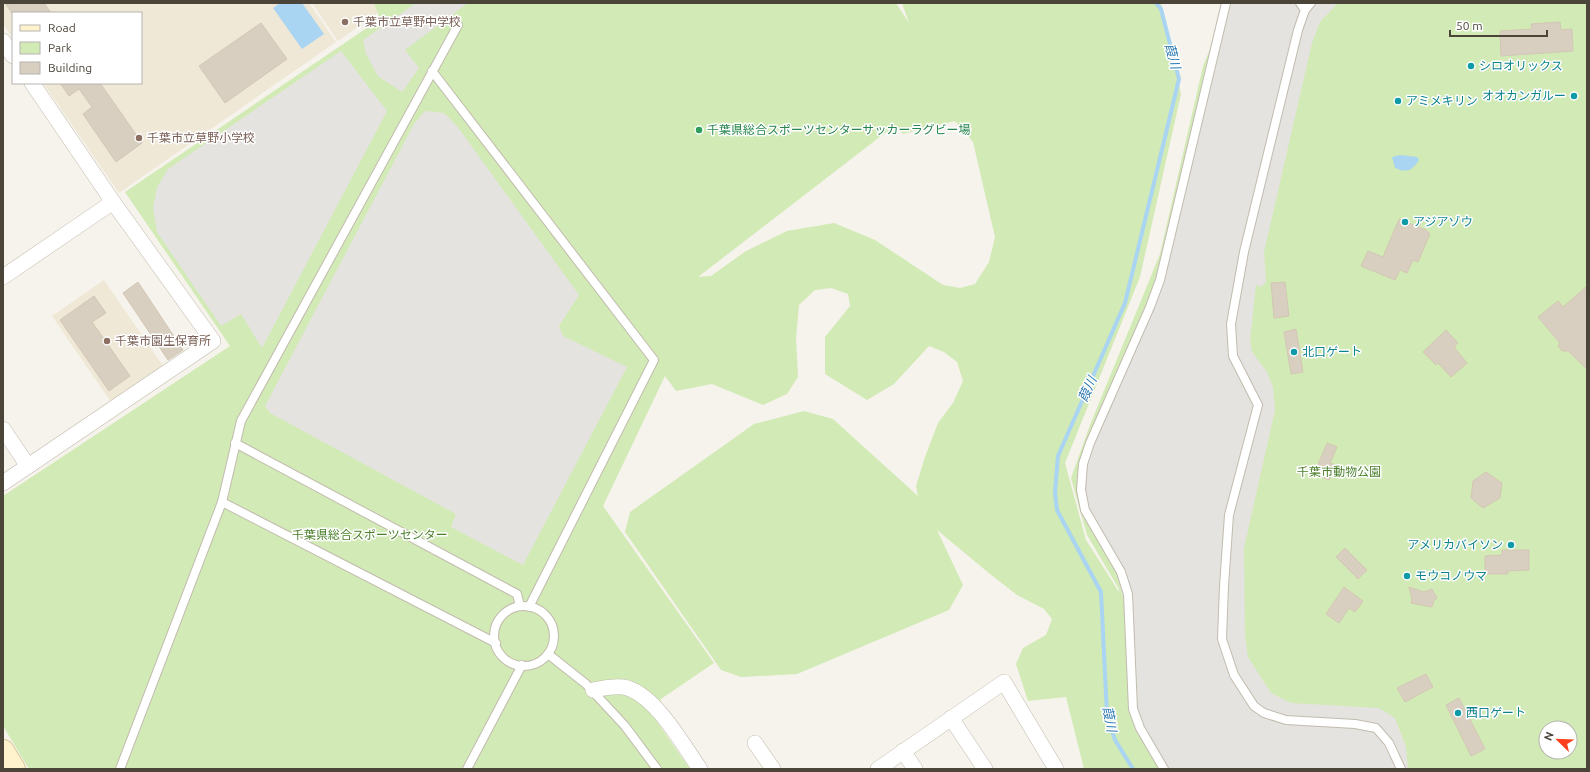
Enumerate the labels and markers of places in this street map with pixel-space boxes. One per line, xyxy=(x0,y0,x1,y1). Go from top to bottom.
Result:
place label: 千葉市立草野中学校 xyxy=(353,15,461,28)
marker: 千葉市立草野中学校 xyxy=(340,17,350,27)
place label: シロオリックス xyxy=(1479,59,1563,72)
marker: シロオリックス xyxy=(1466,61,1476,71)
place label: オオカンガルー xyxy=(1482,89,1566,102)
marker: オオカンガルー xyxy=(1569,91,1579,101)
place label: アミメキリン xyxy=(1406,94,1478,107)
marker: アミメキリン xyxy=(1393,96,1403,106)
place label: 千葉県総合スポーツセンターサッカーラグビー場 xyxy=(707,123,971,136)
marker: 千葉県総合スポーツセンターサッカーラグビー場 xyxy=(694,125,704,135)
place label: 千葉市立草野小学校 xyxy=(147,131,255,144)
marker: 千葉市立草野小学校 xyxy=(134,133,144,143)
place label: アジアゾウ xyxy=(1413,215,1473,228)
marker: アジアゾウ xyxy=(1400,217,1410,227)
place label: 千葉市園生保育所 xyxy=(115,334,211,347)
marker: 千葉市園生保育所 xyxy=(102,336,112,346)
place label: 北口ゲート xyxy=(1302,345,1362,358)
marker: 北口ゲート xyxy=(1289,347,1299,357)
place label: アメリカバイソン xyxy=(1408,538,1503,551)
marker: アメリカバイソン xyxy=(1506,540,1516,550)
place label: モウコノウマ xyxy=(1415,569,1487,582)
marker: モウコノウマ xyxy=(1402,571,1412,581)
place label: 西口ゲート xyxy=(1466,706,1526,719)
marker: 西口ゲート xyxy=(1453,708,1463,718)

